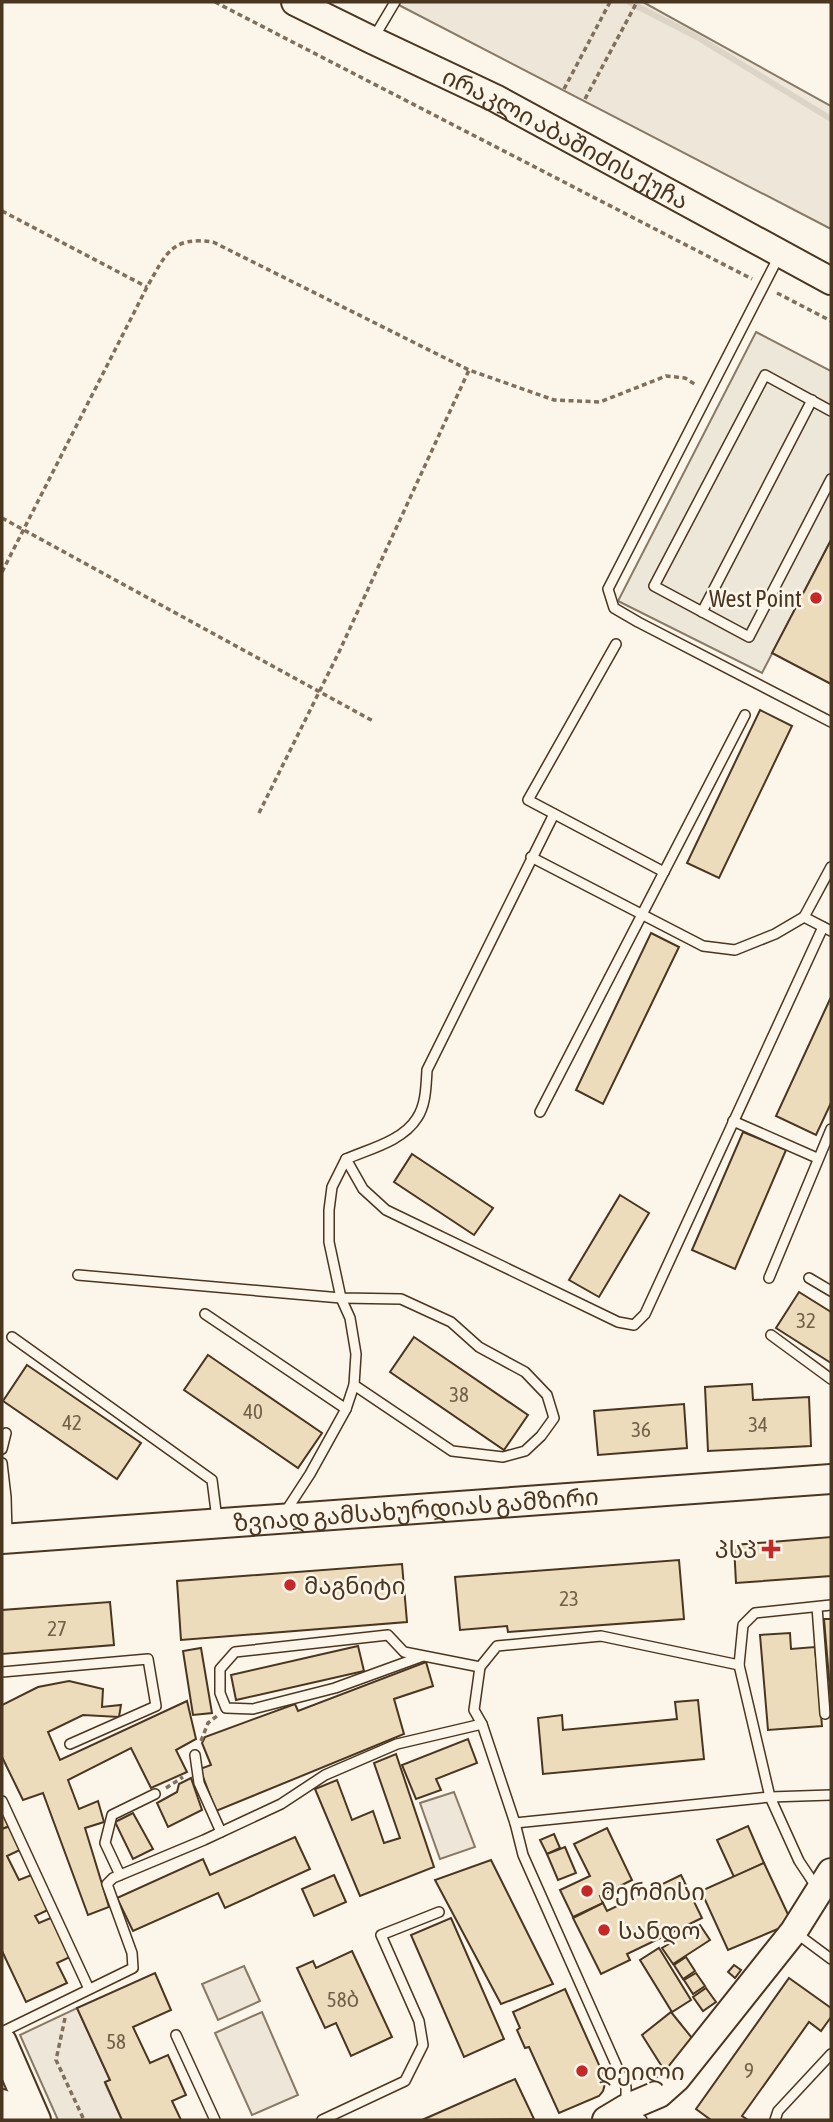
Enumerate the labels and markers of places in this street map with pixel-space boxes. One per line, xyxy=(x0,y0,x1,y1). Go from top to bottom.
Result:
place label: West Point xyxy=(709,585,802,612)
marker: West Point xyxy=(808,590,824,606)
place label: პსპ xyxy=(715,1536,757,1563)
marker: პსპ xyxy=(763,1541,779,1557)
place label: მაგნიტი xyxy=(304,1572,406,1600)
marker: მაგნიტი xyxy=(282,1577,298,1593)
place label: მერმისი xyxy=(601,1878,705,1906)
marker: მერმისი xyxy=(579,1883,595,1899)
place label: სანდო xyxy=(618,1917,701,1945)
marker: სანდო xyxy=(596,1922,612,1938)
place label: დეილი xyxy=(596,2058,685,2086)
marker: დეილი xyxy=(574,2063,590,2079)

